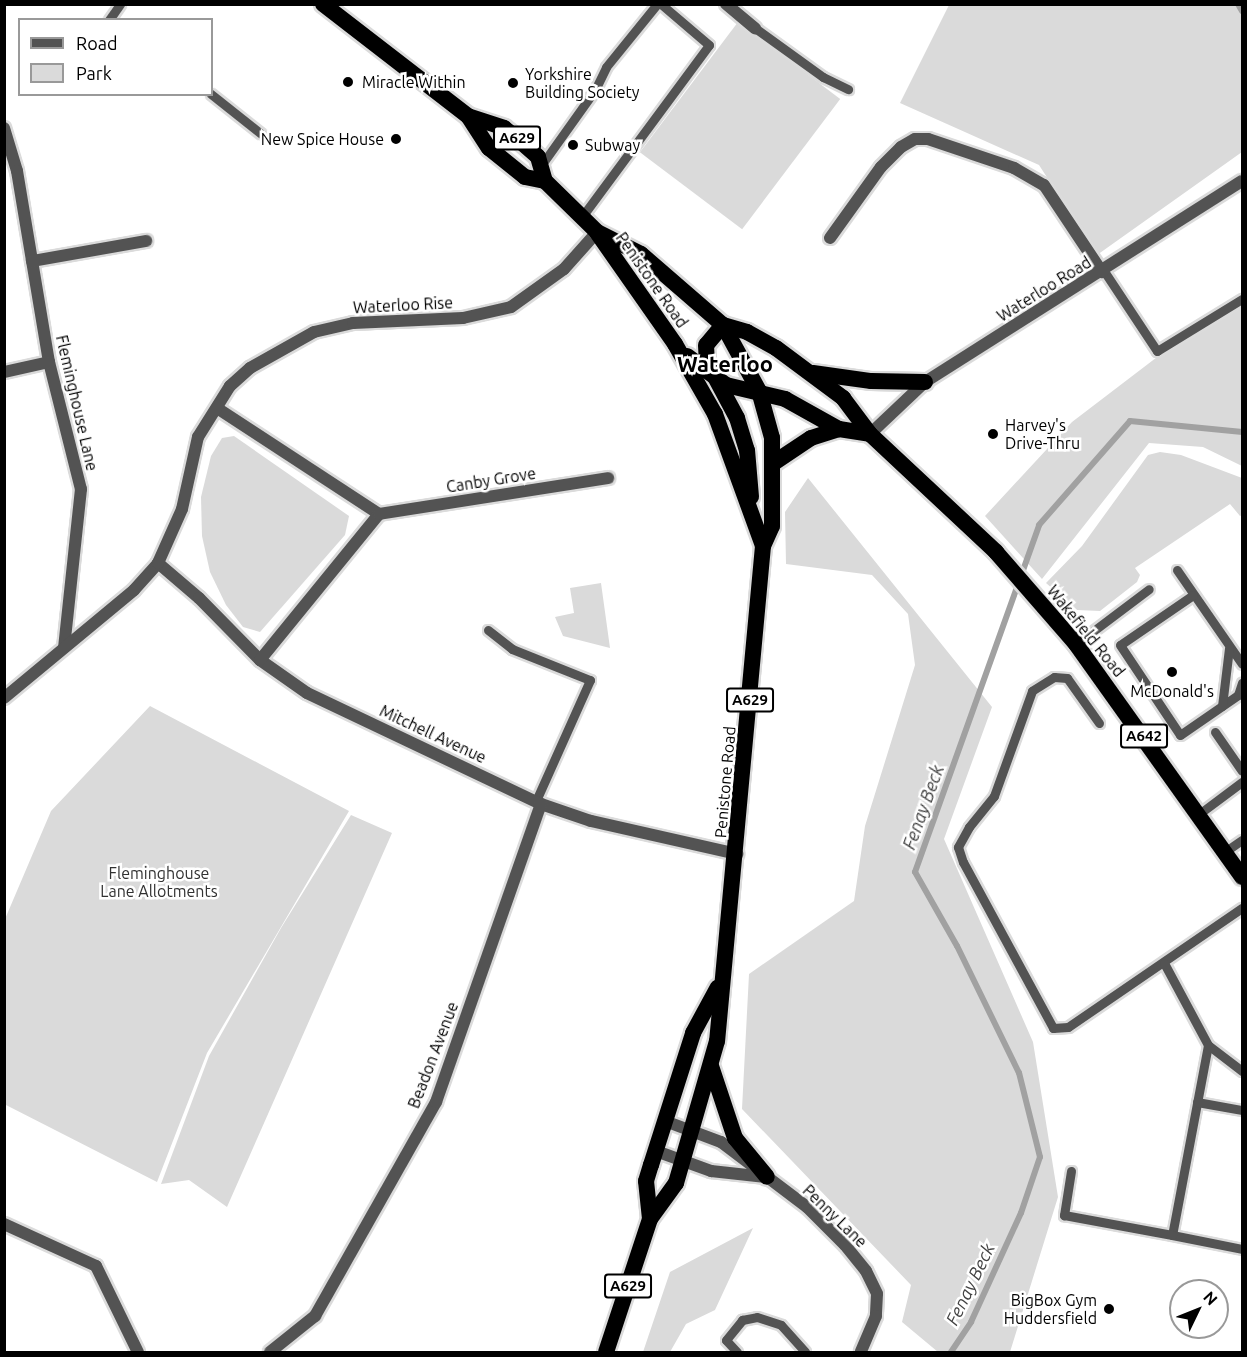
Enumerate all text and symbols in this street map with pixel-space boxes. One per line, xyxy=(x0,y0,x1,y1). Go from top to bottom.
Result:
legend xyxy=(18,18,213,96)
text: Road xyxy=(76,33,118,53)
text: Park xyxy=(76,63,112,83)
place label: Yorkshire Building Society xyxy=(525,64,640,102)
place label: Miracle Within xyxy=(362,72,466,92)
marker: Miracle Within xyxy=(339,73,357,91)
marker: Yorkshire Building Society xyxy=(506,76,520,90)
road number: A629 xyxy=(493,126,541,150)
place label: New Spice House xyxy=(261,129,384,149)
marker: New Spice House xyxy=(389,132,403,146)
place label: Subway xyxy=(585,135,640,155)
marker: Subway xyxy=(566,138,580,152)
street label: Penistone Road xyxy=(612,229,692,331)
street label: Waterloo Road xyxy=(993,252,1095,326)
street label: Waterloo Rise xyxy=(353,293,453,317)
street label: Fleminghouse Lane xyxy=(52,333,102,473)
district label: Waterloo xyxy=(677,351,773,377)
place label: Harvey's Drive-Thru xyxy=(1005,415,1080,453)
marker: Harvey's Drive-Thru xyxy=(986,427,1000,441)
street label: Canby Grove xyxy=(445,463,537,497)
street label: Wakefield Road xyxy=(1043,581,1129,681)
marker: McDonald's xyxy=(1165,665,1179,679)
place label: McDonald's xyxy=(1130,681,1214,701)
road number: A629 xyxy=(726,688,774,712)
street label: Mitchell Avenue xyxy=(377,701,489,767)
road number: A642 xyxy=(1120,724,1168,748)
street label: Penistone Road xyxy=(711,725,739,839)
water label: Fenay Beck xyxy=(898,762,948,852)
park label: Fleminghouse Lane Allotments xyxy=(100,863,218,901)
street label: Beadon Avenue xyxy=(404,999,462,1111)
street label: Penny Lane xyxy=(799,1181,871,1251)
water label: Fenay Beck xyxy=(941,1239,999,1329)
road number: A629 xyxy=(604,1274,652,1298)
north arrow xyxy=(1169,1279,1229,1339)
text: N xyxy=(1200,1288,1221,1309)
place label: BigBox Gym Huddersfield xyxy=(1004,1290,1097,1328)
marker: BigBox Gym Huddersfield xyxy=(1102,1302,1116,1316)

